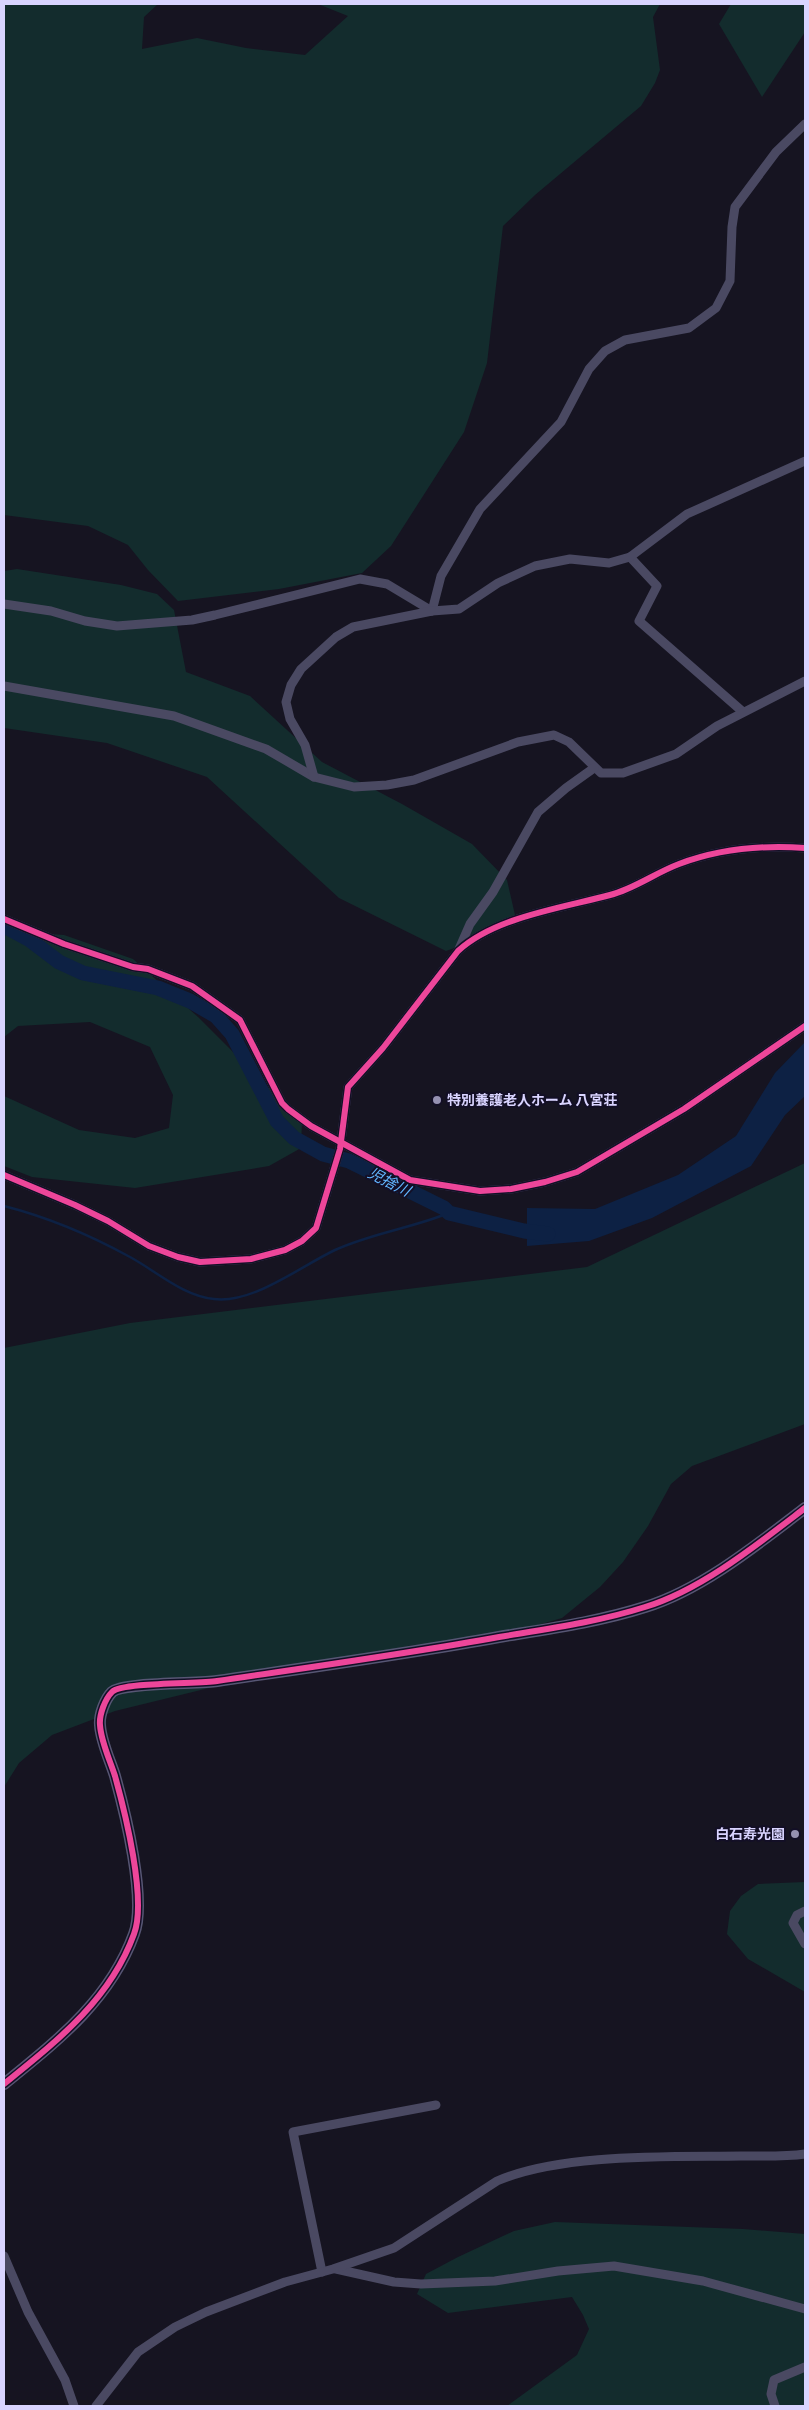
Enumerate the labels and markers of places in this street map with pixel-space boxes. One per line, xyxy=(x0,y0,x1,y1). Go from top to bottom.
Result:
place label: 特別養護老人ホーム 八宮荘 xyxy=(447,1091,617,1109)
marker: 特別養護老人ホーム 八宮荘 xyxy=(431,1094,443,1106)
place label: 白石寿光園 xyxy=(715,1825,785,1843)
marker: 白石寿光園 xyxy=(789,1828,801,1840)

